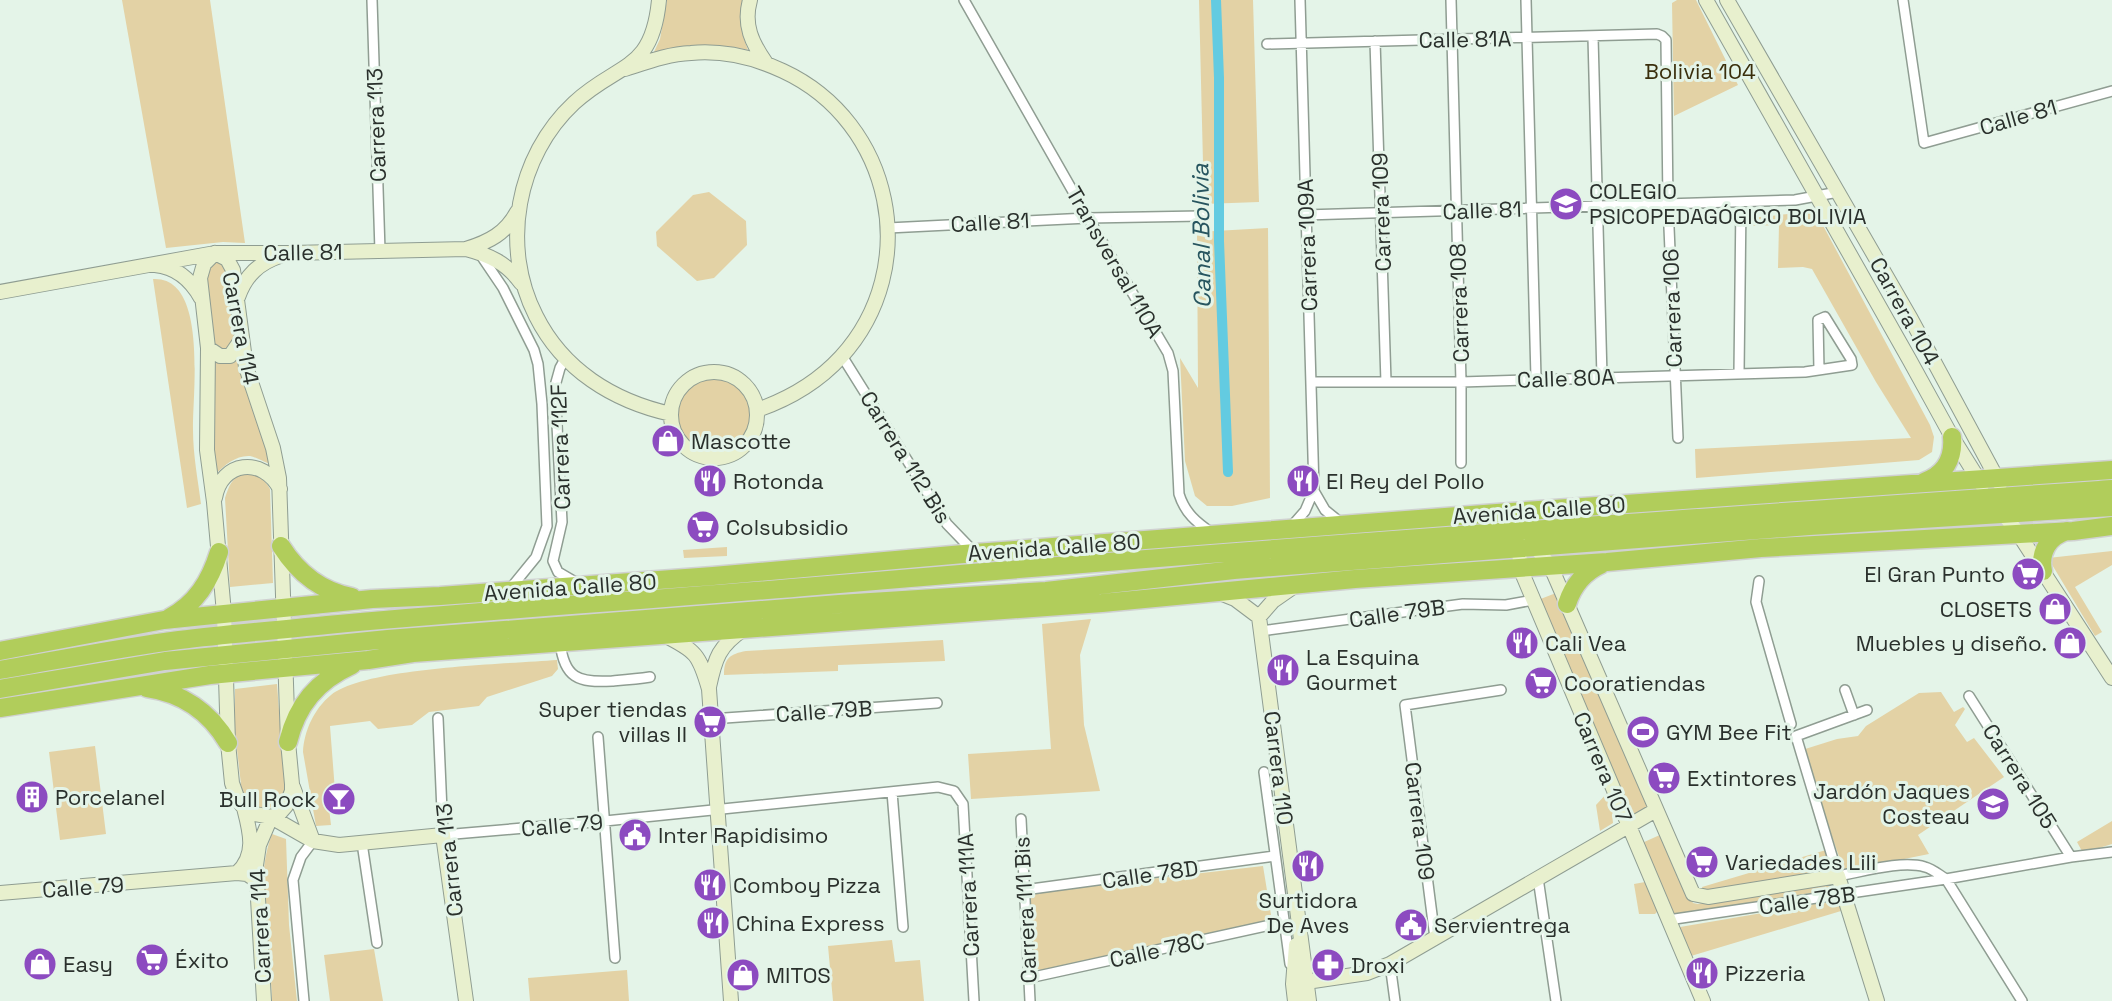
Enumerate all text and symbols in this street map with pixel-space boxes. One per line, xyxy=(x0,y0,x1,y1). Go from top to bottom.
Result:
street label: Calle 81A xyxy=(1418,24,1512,54)
park label: Bolivia 104 xyxy=(1644,57,1756,85)
street label: Carrera 113 xyxy=(360,68,392,182)
street label: Calle 81 xyxy=(1976,93,2060,141)
street label: Carrera 109 xyxy=(1365,152,1397,272)
water label: Canal Bolivia xyxy=(1184,163,1218,309)
place label: COLEGIO PSICOPEDAGÓGICO BOLIVIA xyxy=(1589,177,1867,230)
street label: Carrera 109A xyxy=(1291,178,1323,312)
street label: Transversal 110A xyxy=(1060,181,1170,343)
school or university icon: COLEGIO PSICOPEDAGÓGICO BOLIVIA xyxy=(1548,186,1584,222)
street label: Calle 81 xyxy=(1442,195,1522,225)
street label: Calle 81 xyxy=(950,206,1030,238)
street label: Calle 81 xyxy=(263,237,343,267)
street label: Carrera 108 xyxy=(1443,243,1475,363)
street label: Carrera 106 xyxy=(1656,248,1688,368)
street label: Carrera 104 xyxy=(1864,252,1946,370)
street label: Carrera 114 xyxy=(216,269,266,387)
street label: Calle 80A xyxy=(1517,362,1616,394)
street label: Carrera 112F xyxy=(544,384,576,510)
street label: Carrera 112 Bis xyxy=(854,386,958,528)
shop icon: Mascotte xyxy=(650,423,686,459)
place label: Mascotte xyxy=(691,427,791,455)
restaurant icon: Rotonda xyxy=(692,463,728,499)
restaurant icon: El Rey del Pollo xyxy=(1285,463,1321,499)
place label: Rotonda xyxy=(733,467,824,495)
place label: El Rey del Pollo xyxy=(1326,467,1485,495)
street label: Avenida Calle 80 xyxy=(1452,490,1626,530)
supermarket icon: Colsubsidio xyxy=(685,509,721,545)
place label: Colsubsidio xyxy=(726,513,848,541)
street label: Avenida Calle 80 xyxy=(967,527,1141,567)
supermarket icon: El Gran Punto xyxy=(2010,556,2046,592)
place label: El Gran Punto xyxy=(1864,560,2005,588)
street label: Avenida Calle 80 xyxy=(483,567,657,607)
shop icon: CLOSETS xyxy=(2037,591,2073,627)
street label: Calle 79B xyxy=(1347,592,1447,634)
place label: CLOSETS xyxy=(1940,595,2032,623)
restaurant icon: Cali Vea xyxy=(1504,625,1540,661)
shop icon: Muebles y diseño. xyxy=(2052,625,2088,661)
place label: Cali Vea xyxy=(1545,629,1627,657)
place label: Muebles y diseño. xyxy=(1856,629,2047,657)
place label: La Esquina Gourmet xyxy=(1306,643,1420,696)
restaurant icon: La Esquina Gourmet xyxy=(1265,652,1301,688)
supermarket icon: Cooratiendas xyxy=(1523,665,1559,701)
place label: Cooratiendas xyxy=(1564,669,1706,697)
street label: Calle 79B xyxy=(775,694,873,728)
place label: Super tiendas villas II xyxy=(539,695,687,748)
supermarket icon: Super tiendas villas II xyxy=(692,704,728,740)
street label: Carrera 107 xyxy=(1567,707,1639,827)
street label: Carrera 110 xyxy=(1258,709,1300,827)
sports icon: GYM Bee Fit xyxy=(1625,714,1661,750)
place label: GYM Bee Fit xyxy=(1666,718,1792,746)
street label: Carrera 105 xyxy=(1977,718,2063,834)
street label: Carrera 109 xyxy=(1399,760,1441,882)
supermarket icon: Extintores xyxy=(1646,760,1682,796)
place label: Extintores xyxy=(1687,764,1797,792)
place label: Jardón Jaques Costeau xyxy=(1813,777,1970,830)
building icon: Porcelanel xyxy=(14,779,50,815)
bar icon: Bull Rock xyxy=(321,781,357,817)
place label: Porcelanel xyxy=(55,783,165,811)
place label: Bull Rock xyxy=(219,785,316,813)
school or university icon: Jardón Jaques Costeau xyxy=(1975,786,2011,822)
street label: Carrera 113 xyxy=(429,802,469,918)
street label: Calle 79 xyxy=(520,807,604,843)
public building icon: Inter Rapidisimo xyxy=(617,817,653,853)
place label: Inter Rapidisimo xyxy=(658,821,828,849)
street label: Carrera 111A xyxy=(951,832,985,957)
street label: Carrera 111 Bis xyxy=(1007,836,1043,984)
supermarket icon: Variedades Lili xyxy=(1684,844,1720,880)
restaurant icon: Surtidora De Aves xyxy=(1290,848,1326,884)
place label: Variedades Lili xyxy=(1725,848,1876,876)
street label: Calle 78D xyxy=(1100,853,1200,895)
restaurant icon: Comboy Pizza xyxy=(692,867,728,903)
street label: Carrera 114 xyxy=(243,868,277,984)
street label: Calle 79 xyxy=(41,870,125,904)
place label: Comboy Pizza xyxy=(733,871,881,899)
street label: Calle 78B xyxy=(1757,879,1857,921)
place label: Surtidora De Aves xyxy=(1258,886,1358,939)
restaurant icon: China Express xyxy=(695,905,731,941)
public building icon: Servientrega xyxy=(1393,907,1429,943)
place label: China Express xyxy=(736,909,885,937)
place label: Servientrega xyxy=(1434,911,1570,939)
street label: Calle 78C xyxy=(1107,926,1207,974)
supermarket icon: Éxito xyxy=(134,942,170,978)
shop icon: Easy xyxy=(22,946,58,982)
place label: Éxito xyxy=(175,946,229,974)
pharmacy icon: Droxi xyxy=(1310,947,1346,983)
place label: Easy xyxy=(63,950,113,978)
place label: Droxi xyxy=(1351,951,1405,979)
restaurant icon: Pizzeria xyxy=(1684,955,1720,991)
shop icon: MITOS xyxy=(725,957,761,993)
place label: Pizzeria xyxy=(1725,959,1806,987)
place label: MITOS xyxy=(766,961,831,989)

